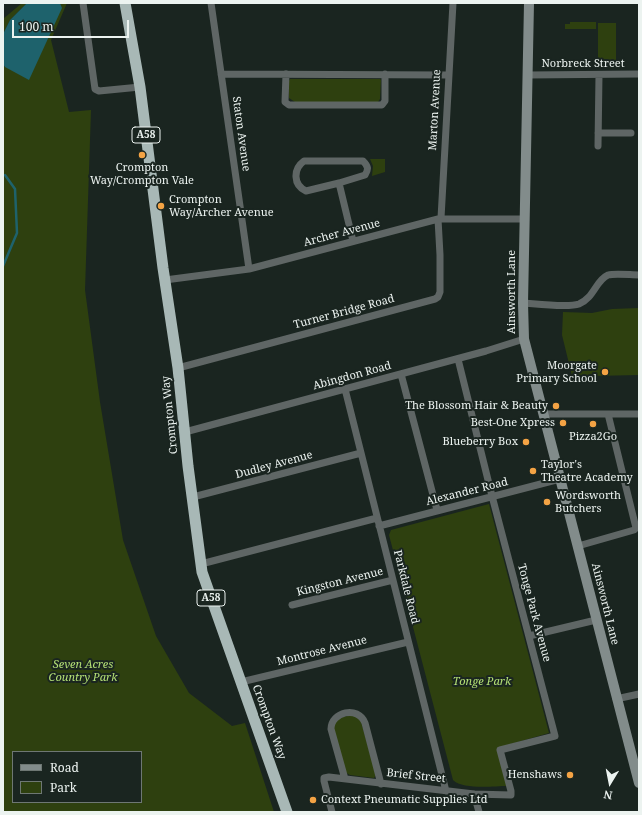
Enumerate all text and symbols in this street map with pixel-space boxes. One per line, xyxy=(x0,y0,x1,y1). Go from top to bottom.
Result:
scale bar xyxy=(14,12,131,38)
text: 100 m xyxy=(19,18,54,35)
street label: Norbreck Street xyxy=(541,57,625,71)
street label: Marton Avenue xyxy=(426,69,444,151)
street label: Staton Avenue xyxy=(229,96,253,172)
road number: A58 xyxy=(132,127,160,143)
marker: Crompton Way/Crompton Vale xyxy=(137,150,147,160)
place label: Crompton Way/Crompton Vale xyxy=(90,161,194,187)
place label: Crompton Way/Archer Avenue xyxy=(169,193,274,219)
marker: Crompton Way/Archer Avenue xyxy=(156,201,166,211)
street label: Archer Avenue xyxy=(302,216,382,250)
street label: Ainsworth Lane xyxy=(505,250,519,334)
street label: Turner Bridge Road xyxy=(292,292,396,332)
street label: Abingdon Road xyxy=(311,359,393,393)
place label: Moorgate Primary School xyxy=(516,359,597,385)
marker: Moorgate Primary School xyxy=(600,367,610,377)
street label: Crompton Way xyxy=(159,375,181,455)
place label: The Blossom Hair & Beauty xyxy=(405,399,548,413)
marker: The Blossom Hair & Beauty xyxy=(551,401,561,411)
place label: Best-One Xpress xyxy=(471,416,555,430)
marker: Best-One Xpress xyxy=(558,418,568,428)
marker: Pizza2Go xyxy=(588,419,598,429)
place label: Pizza2Go xyxy=(569,430,617,444)
place label: Blueberry Box xyxy=(443,435,518,449)
marker: Blueberry Box xyxy=(521,437,531,447)
street label: Dudley Avenue xyxy=(234,448,314,482)
place label: Taylor's Theatre Academy xyxy=(541,458,633,484)
marker: Taylor's Theatre Academy xyxy=(528,466,538,476)
street label: Alexander Road xyxy=(425,475,509,509)
place label: Wordsworth Butchers xyxy=(555,489,621,515)
marker: Wordsworth Butchers xyxy=(542,497,552,507)
street label: Parkdale Road xyxy=(390,549,422,625)
street label: Ainsworth Lane xyxy=(588,562,622,646)
street label: Tonge Park Avenue xyxy=(515,563,553,663)
street label: Kingston Avenue xyxy=(295,565,385,599)
road number: A58 xyxy=(197,590,225,606)
street label: Montrose Avenue xyxy=(276,633,368,669)
park label: Seven Acres Country Park xyxy=(49,658,117,684)
park label: Tonge Park xyxy=(453,675,511,689)
street label: Crompton Way xyxy=(249,683,289,761)
legend xyxy=(12,751,142,803)
text: Road xyxy=(50,759,79,776)
north arrow xyxy=(590,763,630,803)
street label: Brief Street xyxy=(386,766,446,786)
place label: Henshaws xyxy=(508,768,562,782)
marker: Henshaws xyxy=(565,770,575,780)
text: Park xyxy=(50,779,77,796)
text: N xyxy=(602,787,613,803)
place label: Context Pneumatic Supplies Ltd xyxy=(321,793,487,807)
marker: Context Pneumatic Supplies Ltd xyxy=(308,795,318,805)

